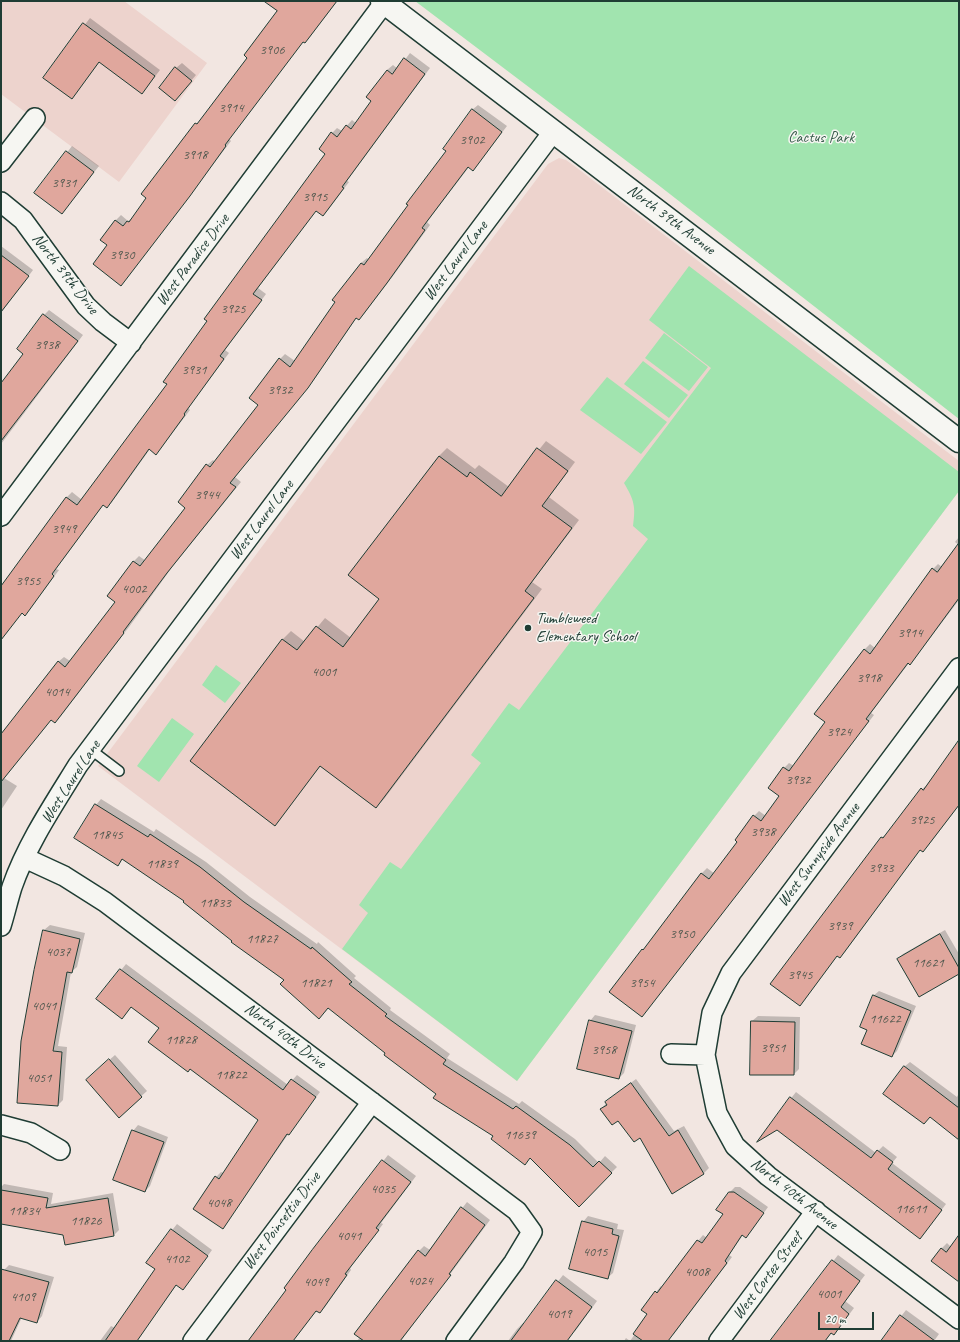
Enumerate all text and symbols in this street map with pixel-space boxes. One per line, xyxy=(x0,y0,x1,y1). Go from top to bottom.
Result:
house number: 3906 xyxy=(259,42,285,58)
house number: 3914 xyxy=(218,100,244,116)
park label: Cactus Park xyxy=(788,128,854,148)
house number: 3902 xyxy=(459,132,485,148)
house number: 3918 xyxy=(182,147,208,163)
house number: 3931 xyxy=(51,175,77,191)
street label: North 39th Avenue xyxy=(623,181,719,259)
house number: 3915 xyxy=(302,189,328,205)
street label: West Paradise Drive xyxy=(152,210,234,310)
street label: West Laurel Lane xyxy=(420,217,492,305)
street label: North 39th Drive xyxy=(28,230,102,318)
house number: 3930 xyxy=(109,247,135,263)
house number: 3925 xyxy=(220,301,246,317)
house number: 3938 xyxy=(34,337,60,353)
house number: 3931 xyxy=(181,362,207,378)
house number: 3932 xyxy=(267,382,293,398)
street label: West Laurel Lane xyxy=(226,476,298,564)
house number: 3944 xyxy=(194,487,220,503)
house number: 3949 xyxy=(51,521,77,537)
house number: 3955 xyxy=(15,573,41,589)
house number: 4002 xyxy=(121,581,147,597)
place label: Tumbleweed Elementary School xyxy=(536,609,636,647)
marker: Tumbleweed Elementary School xyxy=(523,623,533,633)
house number: 3914 xyxy=(897,625,923,641)
house number: 4001 xyxy=(311,664,337,680)
house number: 3918 xyxy=(856,670,882,686)
house number: 4014 xyxy=(44,684,70,700)
house number: 3924 xyxy=(826,724,852,740)
street label: West Laurel Lane xyxy=(37,737,105,827)
house number: 3932 xyxy=(785,772,811,788)
street label: West Sunnyside Avenue xyxy=(774,799,864,911)
house number: 3925 xyxy=(909,812,935,828)
house number: 3938 xyxy=(750,824,776,840)
house number: 11845 xyxy=(91,827,123,843)
house number: 11839 xyxy=(146,856,178,872)
house number: 3933 xyxy=(868,860,894,876)
house number: 11833 xyxy=(199,895,231,911)
house number: 3939 xyxy=(827,918,853,934)
house number: 3950 xyxy=(669,926,695,942)
house number: 11827 xyxy=(246,931,278,947)
house number: 4037 xyxy=(45,944,71,960)
house number: 11621 xyxy=(912,955,944,971)
house number: 3945 xyxy=(787,967,813,983)
house number: 11821 xyxy=(300,975,332,991)
house number: 3954 xyxy=(629,975,655,991)
house number: 4041 xyxy=(31,998,57,1014)
street label: North 40th Drive xyxy=(240,999,330,1073)
house number: 11622 xyxy=(869,1011,901,1027)
house number: 11828 xyxy=(165,1032,197,1048)
house number: 3951 xyxy=(760,1040,786,1056)
house number: 3958 xyxy=(591,1042,617,1058)
house number: 11822 xyxy=(215,1067,247,1083)
house number: 4051 xyxy=(26,1070,52,1086)
house number: 11639 xyxy=(504,1127,536,1143)
street label: North 40th Avenue xyxy=(747,1154,841,1234)
street label: West Poinsettia Drive xyxy=(239,1168,325,1274)
house number: 4035 xyxy=(370,1181,396,1197)
house number: 4048 xyxy=(206,1195,232,1211)
house number: 11611 xyxy=(895,1201,927,1217)
house number: 11834 xyxy=(8,1203,40,1219)
house number: 11826 xyxy=(70,1213,102,1229)
house number: 4041 xyxy=(336,1228,362,1244)
street label: West Cortez Street xyxy=(729,1228,807,1324)
house number: 4015 xyxy=(582,1244,608,1260)
house number: 4102 xyxy=(164,1251,190,1267)
house number: 4008 xyxy=(684,1264,710,1280)
house number: 4024 xyxy=(407,1273,433,1289)
house number: 4049 xyxy=(303,1274,329,1290)
house number: 4001 xyxy=(816,1286,842,1302)
house number: 4109 xyxy=(10,1289,36,1305)
scale bar xyxy=(820,1304,876,1330)
house number: 4019 xyxy=(546,1306,572,1322)
text: 20 m xyxy=(825,1311,845,1327)

